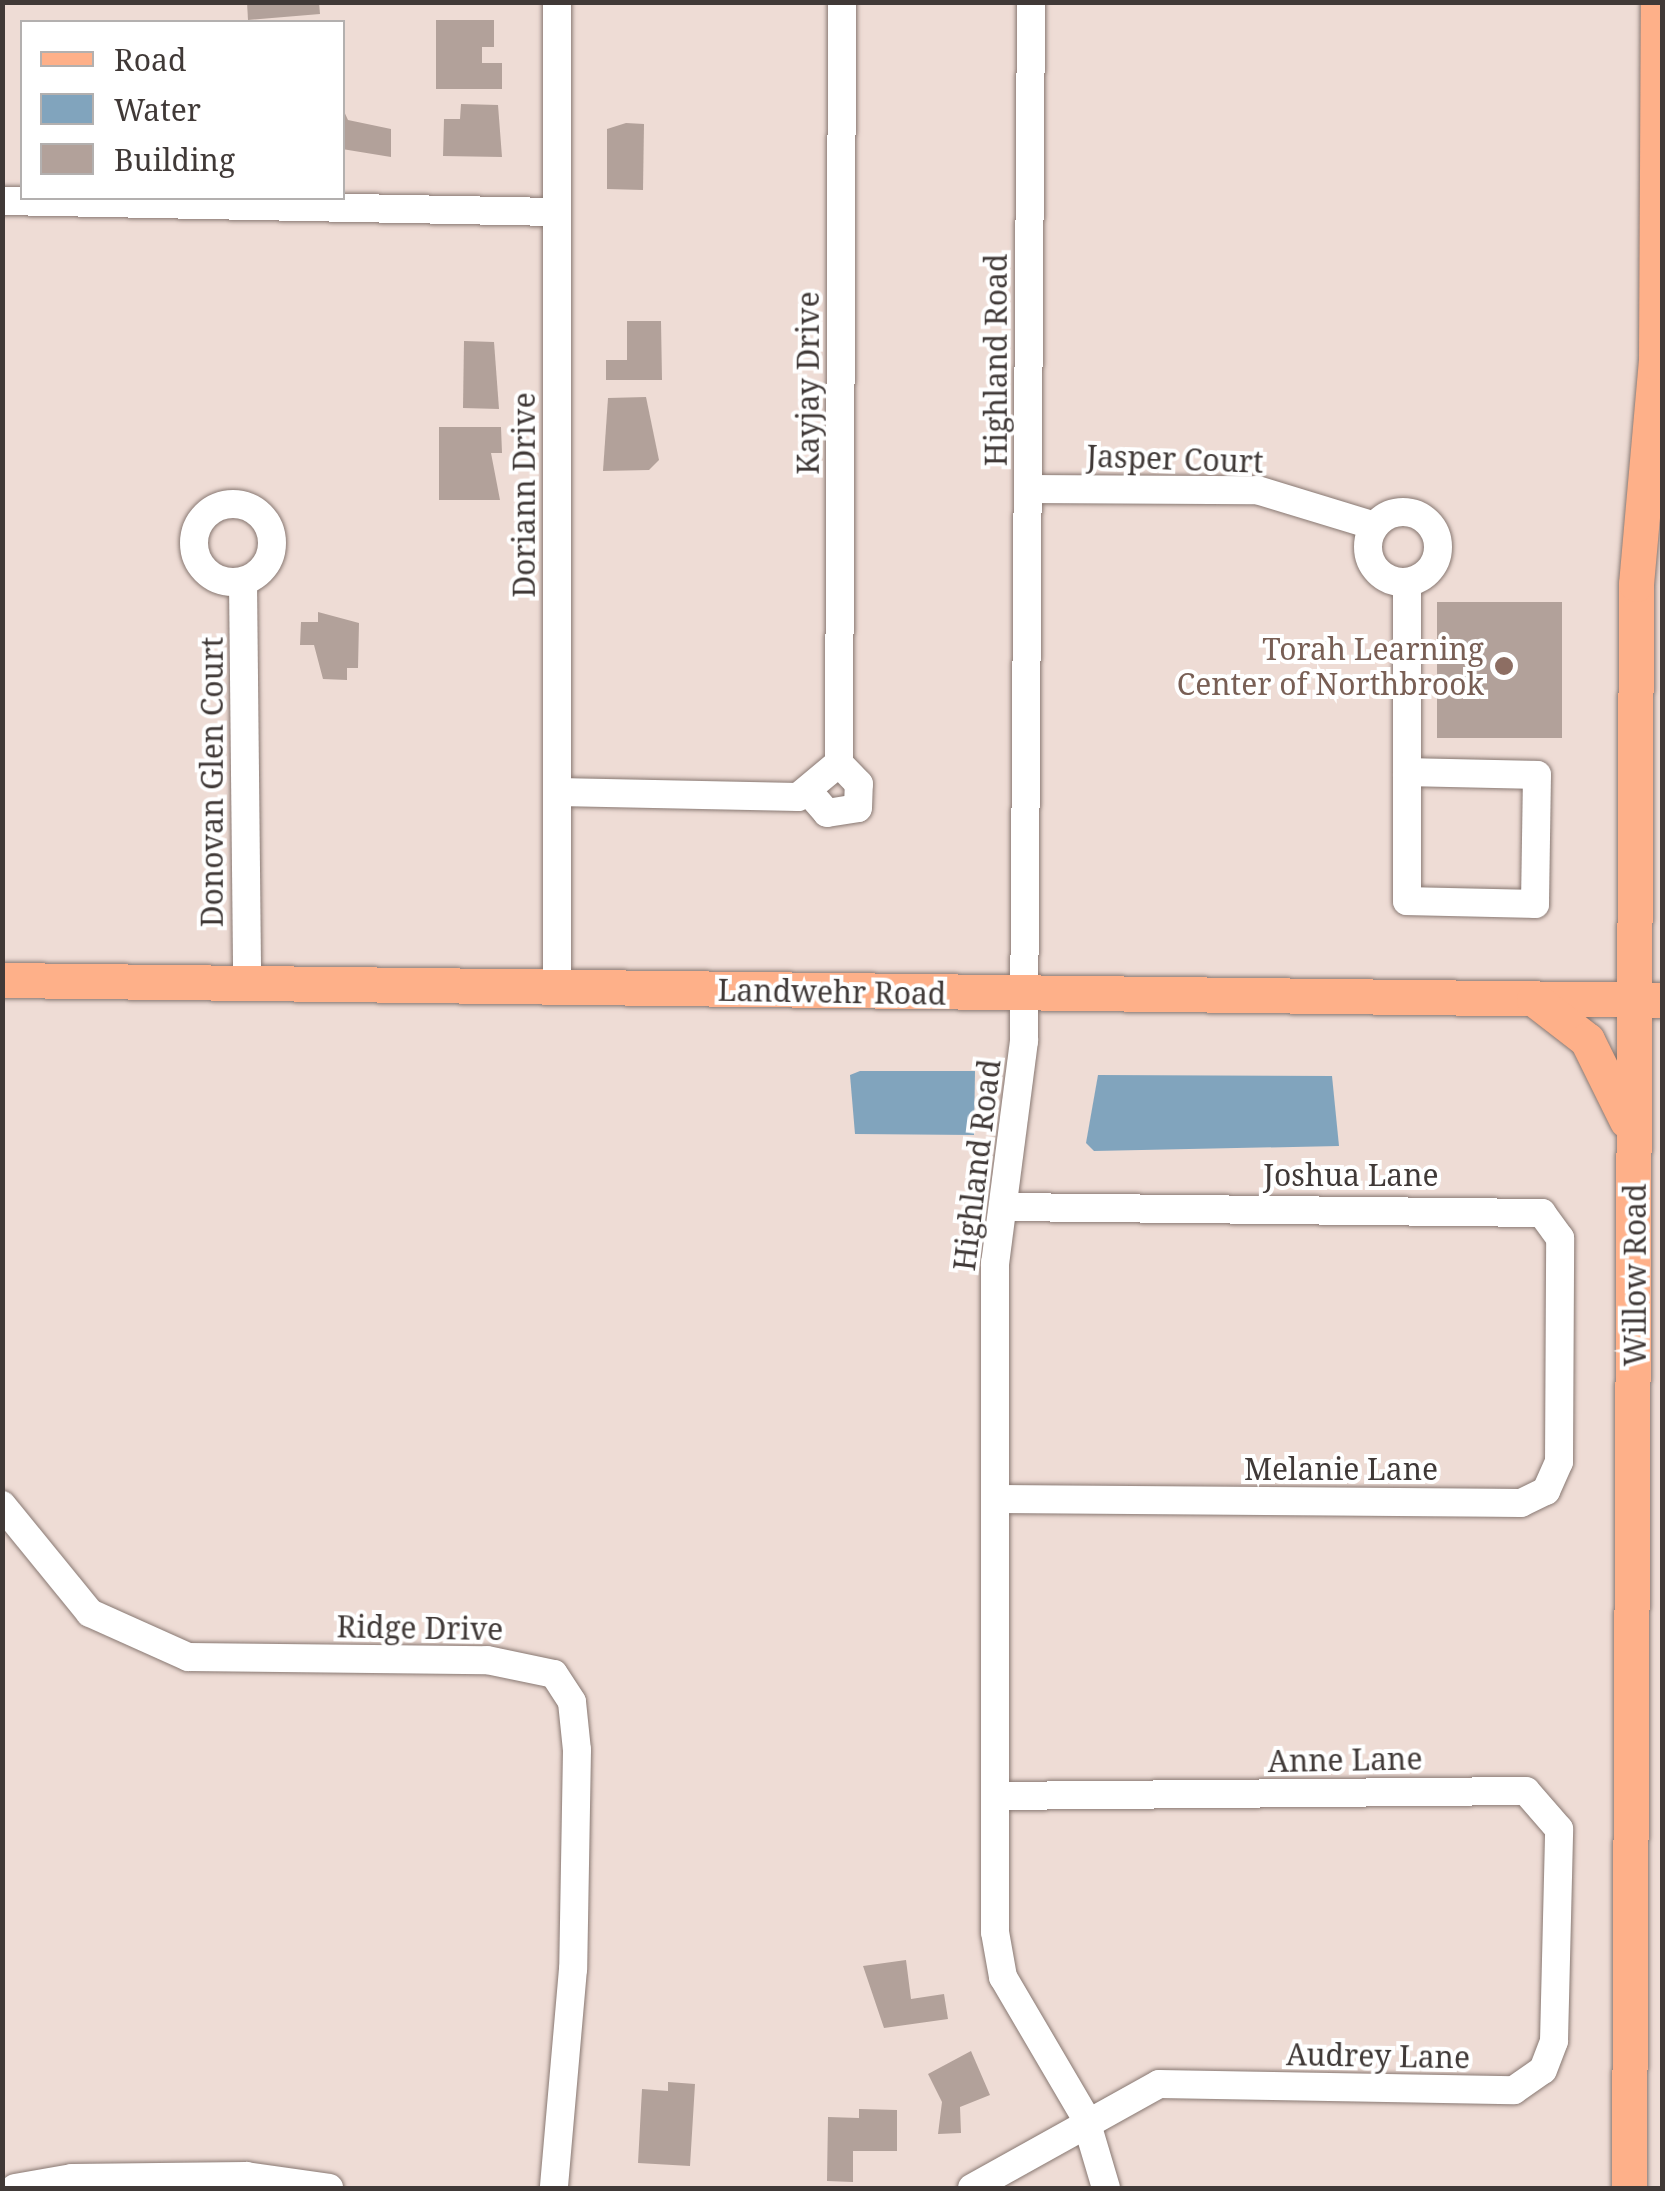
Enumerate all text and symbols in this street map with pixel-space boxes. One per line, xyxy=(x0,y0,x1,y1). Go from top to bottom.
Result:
legend xyxy=(20,20,345,200)
text: Road xyxy=(114,39,186,80)
text: Water xyxy=(114,89,201,130)
text: Building xyxy=(114,139,235,180)
street label: Highland Road xyxy=(978,254,1014,466)
street label: Kayjay Drive xyxy=(790,291,826,475)
street label: Doriann Drive xyxy=(506,392,542,598)
street label: Jasper Court xyxy=(1086,438,1264,480)
place label: Torah Learning Center of Northbrook xyxy=(1177,631,1484,702)
street label: Donovan Glen Court xyxy=(194,637,230,927)
marker: Torah Learning Center of Northbrook xyxy=(1493,655,1515,677)
street label: Landwehr Road xyxy=(717,972,947,1012)
street label: Highland Road xyxy=(946,1057,1008,1273)
street label: Joshua Lane xyxy=(1263,1157,1439,1193)
street label: Willow Road xyxy=(1617,1184,1653,1366)
street label: Melanie Lane xyxy=(1244,1451,1438,1487)
street label: Ridge Drive xyxy=(336,1609,504,1647)
street label: Anne Lane xyxy=(1267,1741,1423,1779)
street label: Audrey Lane xyxy=(1286,2036,1470,2076)

